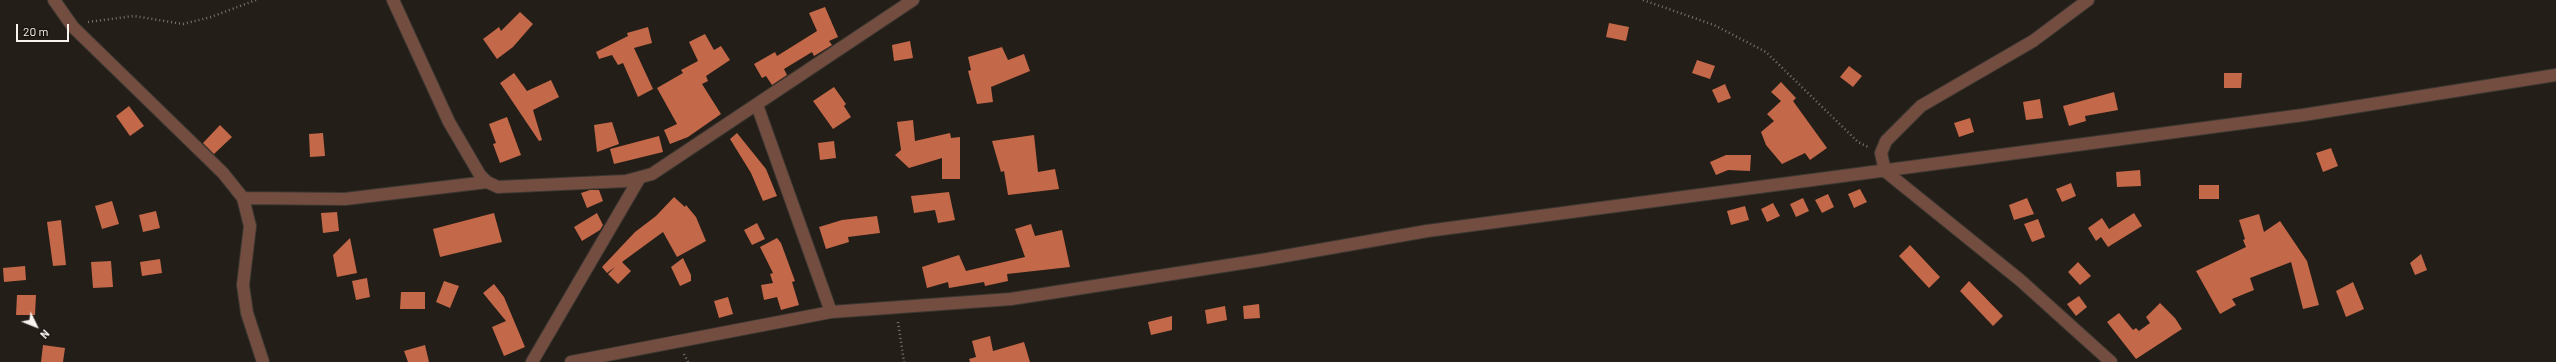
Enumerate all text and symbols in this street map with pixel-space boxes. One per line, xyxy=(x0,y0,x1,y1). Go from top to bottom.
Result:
scale bar xyxy=(18,16,71,42)
text: 20 m xyxy=(23,24,49,38)
north arrow xyxy=(16,306,56,346)
text: N xyxy=(38,327,52,342)

